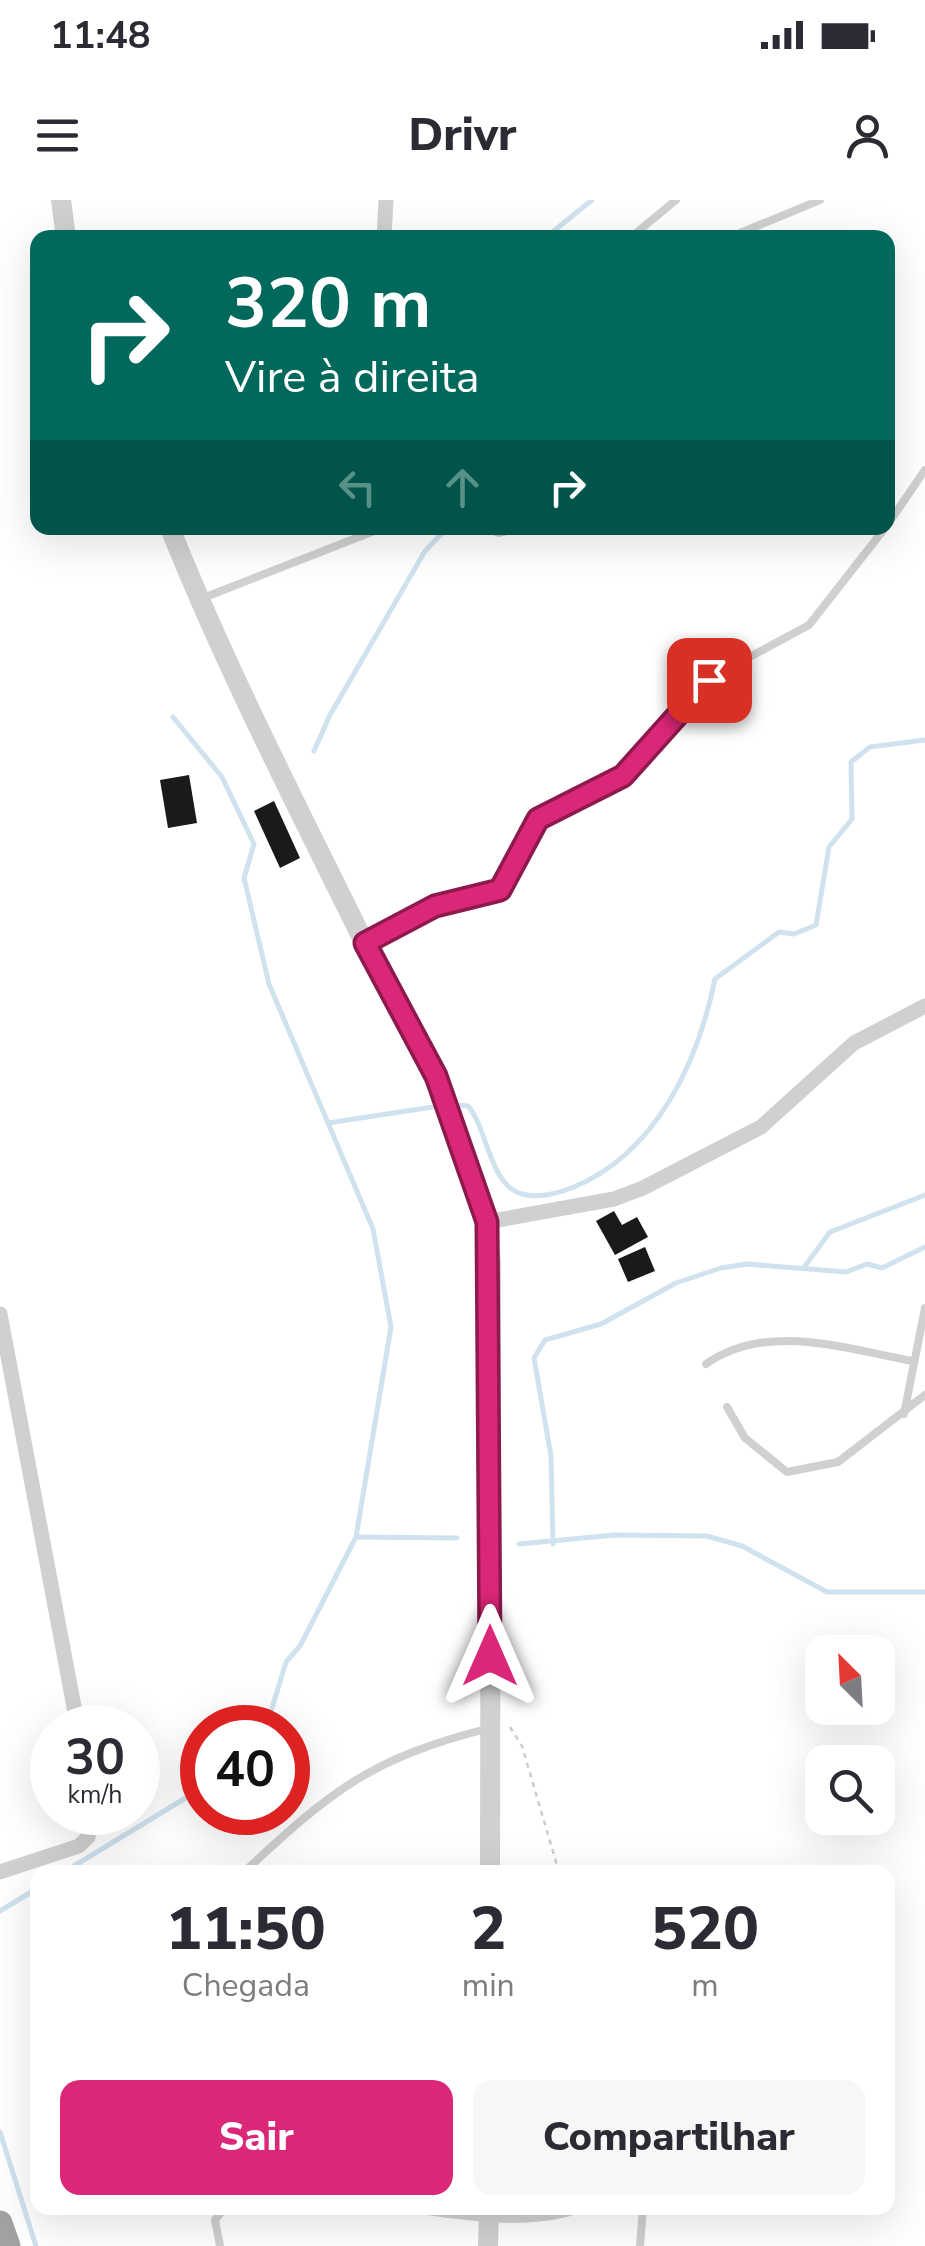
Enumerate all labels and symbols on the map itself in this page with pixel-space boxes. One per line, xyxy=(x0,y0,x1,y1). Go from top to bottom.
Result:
pin xyxy=(667,638,752,723)
position arrow xyxy=(438,1604,542,1708)
north arrow xyxy=(805,1635,895,1725)
speed limit sign: 40 xyxy=(180,1705,310,1835)

